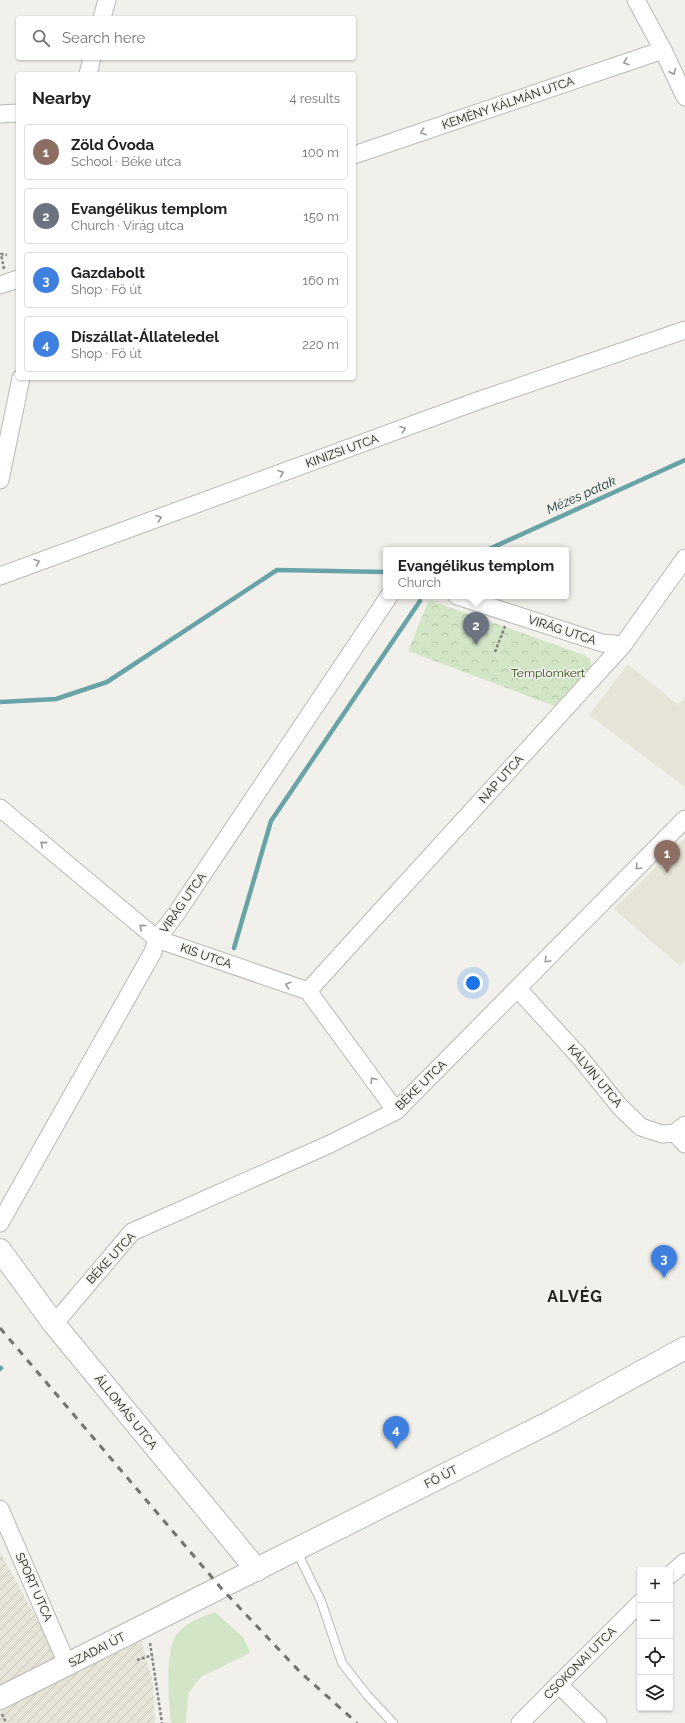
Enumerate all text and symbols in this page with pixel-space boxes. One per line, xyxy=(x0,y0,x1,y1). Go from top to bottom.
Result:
search box xyxy=(16,16,356,60)
icon: search xyxy=(30,27,52,49)
text: Search here xyxy=(62,29,145,47)
one-way arrow xyxy=(623,58,630,66)
one-way arrow xyxy=(668,68,676,75)
street label: KEMÉNY KÁLMÁN UTCA xyxy=(440,74,576,132)
text: Nearby xyxy=(32,88,91,108)
text: 4 results xyxy=(289,91,340,106)
one-way arrow xyxy=(420,127,427,135)
text: Zöld Óvoda xyxy=(71,136,154,154)
text: 1 xyxy=(43,145,49,160)
text: 100 m xyxy=(302,145,339,160)
text: School · Béke utca xyxy=(71,154,181,169)
text: Evangélikus templom xyxy=(71,200,227,218)
text: 2 xyxy=(42,209,50,224)
text: 150 m xyxy=(303,209,339,224)
text: Church · Virág utca xyxy=(71,218,184,233)
text: Gazdabolt xyxy=(71,264,145,282)
text: 3 xyxy=(42,273,50,288)
text: 160 m xyxy=(302,273,339,288)
text: Shop · Fő út xyxy=(71,282,142,297)
text: Díszállat-Állateledel xyxy=(71,328,219,346)
text: 4 xyxy=(42,337,50,352)
text: 220 m xyxy=(302,337,339,352)
text: Shop · Fő út xyxy=(71,346,142,361)
one-way arrow xyxy=(399,425,406,433)
street label: KINIZSI UTCA xyxy=(304,431,380,471)
one-way arrow xyxy=(277,470,284,478)
water label: Mézes patak xyxy=(544,473,618,517)
one-way arrow xyxy=(155,514,162,522)
popup xyxy=(383,547,569,599)
text: Evangélikus templom xyxy=(398,557,554,575)
one-way arrow xyxy=(33,559,40,567)
text: Church xyxy=(398,575,441,590)
pin: 2 xyxy=(463,612,489,645)
street label: VIRÁG UTCA xyxy=(526,612,598,648)
park label: Templomkert xyxy=(511,666,585,680)
street label: NAP UTCA xyxy=(476,752,526,806)
pin: 1 xyxy=(654,840,680,873)
one-way arrow xyxy=(40,841,47,848)
one-way arrow xyxy=(635,862,643,870)
street label: VIRÁG UTCA xyxy=(157,870,209,936)
one-way arrow xyxy=(140,925,147,932)
street label: KIS UTCA xyxy=(178,941,234,971)
one-way arrow xyxy=(544,955,552,963)
your location xyxy=(463,973,483,993)
one-way arrow xyxy=(285,981,292,989)
street label: KÁLVIN UTCA xyxy=(565,1042,625,1110)
street label: BÉKE UTCA xyxy=(393,1057,449,1113)
one-way arrow xyxy=(371,1077,378,1084)
street label: BÉKE UTCA xyxy=(83,1229,139,1287)
pin: 3 xyxy=(651,1245,677,1278)
district label: ALVÉG xyxy=(547,1286,603,1306)
street label: ÁLLOMÁS UTCA xyxy=(92,1372,160,1452)
pin: 4 xyxy=(383,1416,409,1449)
street label: FŐ ÚT xyxy=(422,1462,461,1491)
street label: SPORT UTCA xyxy=(13,1550,55,1624)
map controls xyxy=(637,1567,673,1711)
button: + xyxy=(637,1567,673,1603)
button: − xyxy=(637,1603,673,1639)
street label: CSOKONAI UTCA xyxy=(541,1624,619,1702)
street label: SZADAI ÚT xyxy=(66,1629,128,1670)
button: locate xyxy=(637,1639,673,1675)
button: layers xyxy=(637,1675,673,1711)

